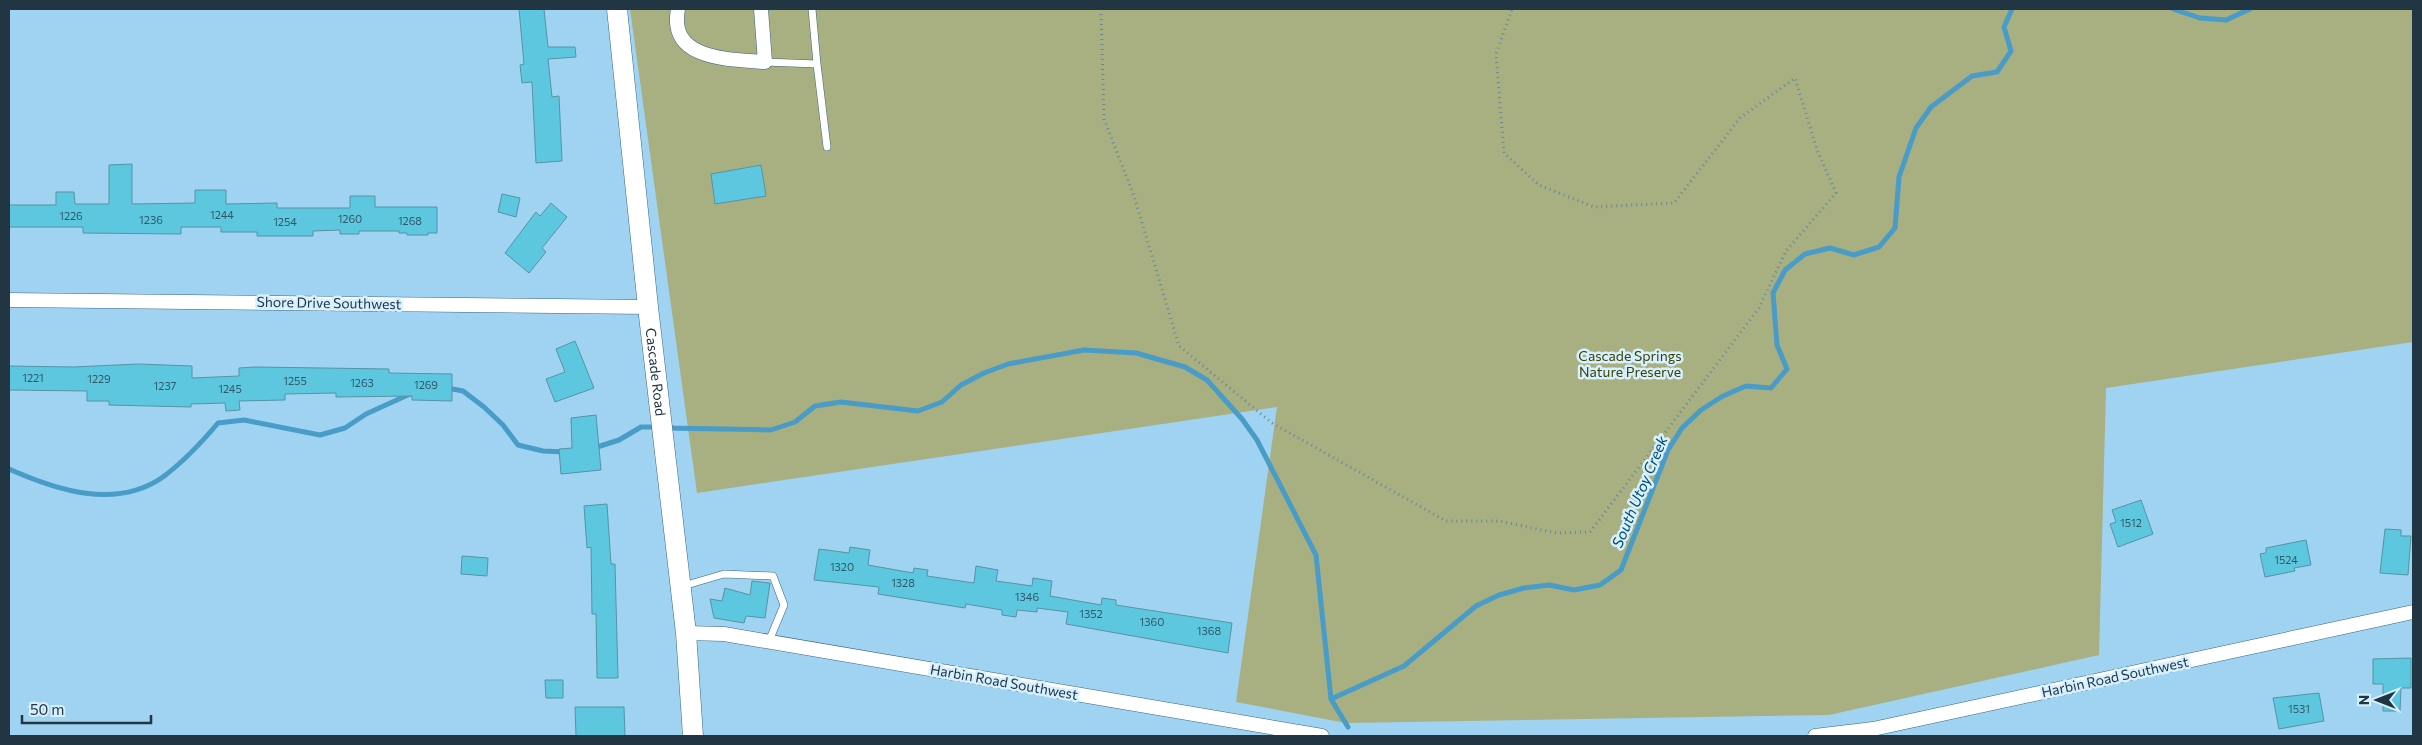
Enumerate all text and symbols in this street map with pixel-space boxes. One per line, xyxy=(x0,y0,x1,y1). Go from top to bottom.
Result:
house number: 1244 xyxy=(210,208,234,221)
house number: 1226 xyxy=(59,209,83,222)
house number: 1260 xyxy=(338,212,362,225)
house number: 1236 xyxy=(139,213,163,226)
house number: 1268 xyxy=(398,214,422,227)
house number: 1254 xyxy=(273,215,297,228)
street label: Shore Drive Southwest xyxy=(256,293,402,312)
street label: Cascade Road xyxy=(643,327,670,417)
park label: Cascade Springs Nature Preserve xyxy=(1578,347,1682,380)
house number: 1221 xyxy=(22,371,44,384)
house number: 1229 xyxy=(87,372,111,385)
house number: 1255 xyxy=(283,374,307,387)
house number: 1263 xyxy=(350,376,374,389)
house number: 1269 xyxy=(414,378,438,391)
house number: 1237 xyxy=(154,379,177,392)
house number: 1245 xyxy=(218,382,242,395)
water label: South Utoy Creek xyxy=(1607,432,1671,550)
house number: 1512 xyxy=(2120,516,2142,529)
house number: 1524 xyxy=(2274,553,2298,566)
house number: 1320 xyxy=(830,560,854,573)
house number: 1328 xyxy=(891,576,915,589)
house number: 1346 xyxy=(1015,590,1039,603)
house number: 1352 xyxy=(1079,607,1103,620)
house number: 1360 xyxy=(1140,615,1164,628)
house number: 1368 xyxy=(1197,624,1221,637)
street label: Harbin Road Southwest xyxy=(2040,653,2190,700)
street label: Harbin Road Southwest xyxy=(929,660,1080,703)
north arrow xyxy=(2352,675,2402,725)
scale bar xyxy=(22,692,151,724)
text: N xyxy=(2355,695,2372,705)
text: 50 m xyxy=(30,700,64,718)
house number: 1531 xyxy=(2288,702,2310,715)

